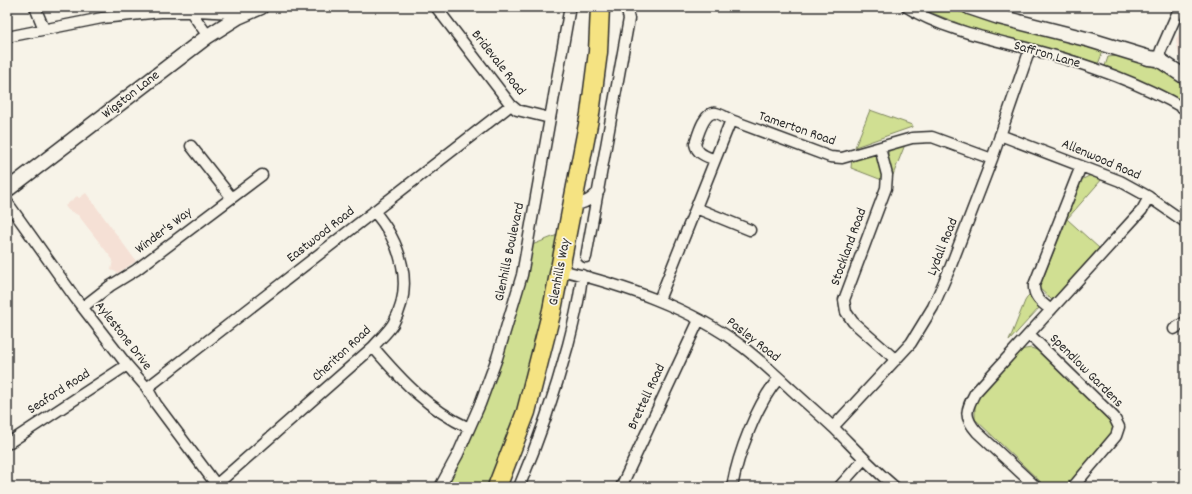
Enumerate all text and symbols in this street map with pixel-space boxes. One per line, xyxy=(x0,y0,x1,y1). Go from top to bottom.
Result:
street label: Bridevale Road xyxy=(466,26,530,100)
street label: Saffron Lane xyxy=(1011,36,1083,74)
street label: Wigston Lane xyxy=(98,66,164,124)
street label: Tamerton Road xyxy=(756,106,838,152)
street label: Allenwood Road xyxy=(1058,134,1144,186)
street label: Glenhills Boulevard xyxy=(490,201,530,303)
street label: Eastwood Road xyxy=(283,202,359,268)
street label: Winder's Way xyxy=(131,203,197,259)
street label: Stockland Road xyxy=(826,205,872,289)
street label: Lydall Road xyxy=(922,215,964,279)
street label: Glenhills Way xyxy=(544,236,576,307)
street label: Aylestone Drive xyxy=(90,297,156,375)
street label: Pasley Road xyxy=(722,313,784,367)
street label: Cheriton Road xyxy=(308,321,376,387)
street label: Spendlow Gardens xyxy=(1044,329,1128,413)
street label: Brettell Road xyxy=(623,361,671,433)
street label: Seaford Road xyxy=(24,364,94,420)

